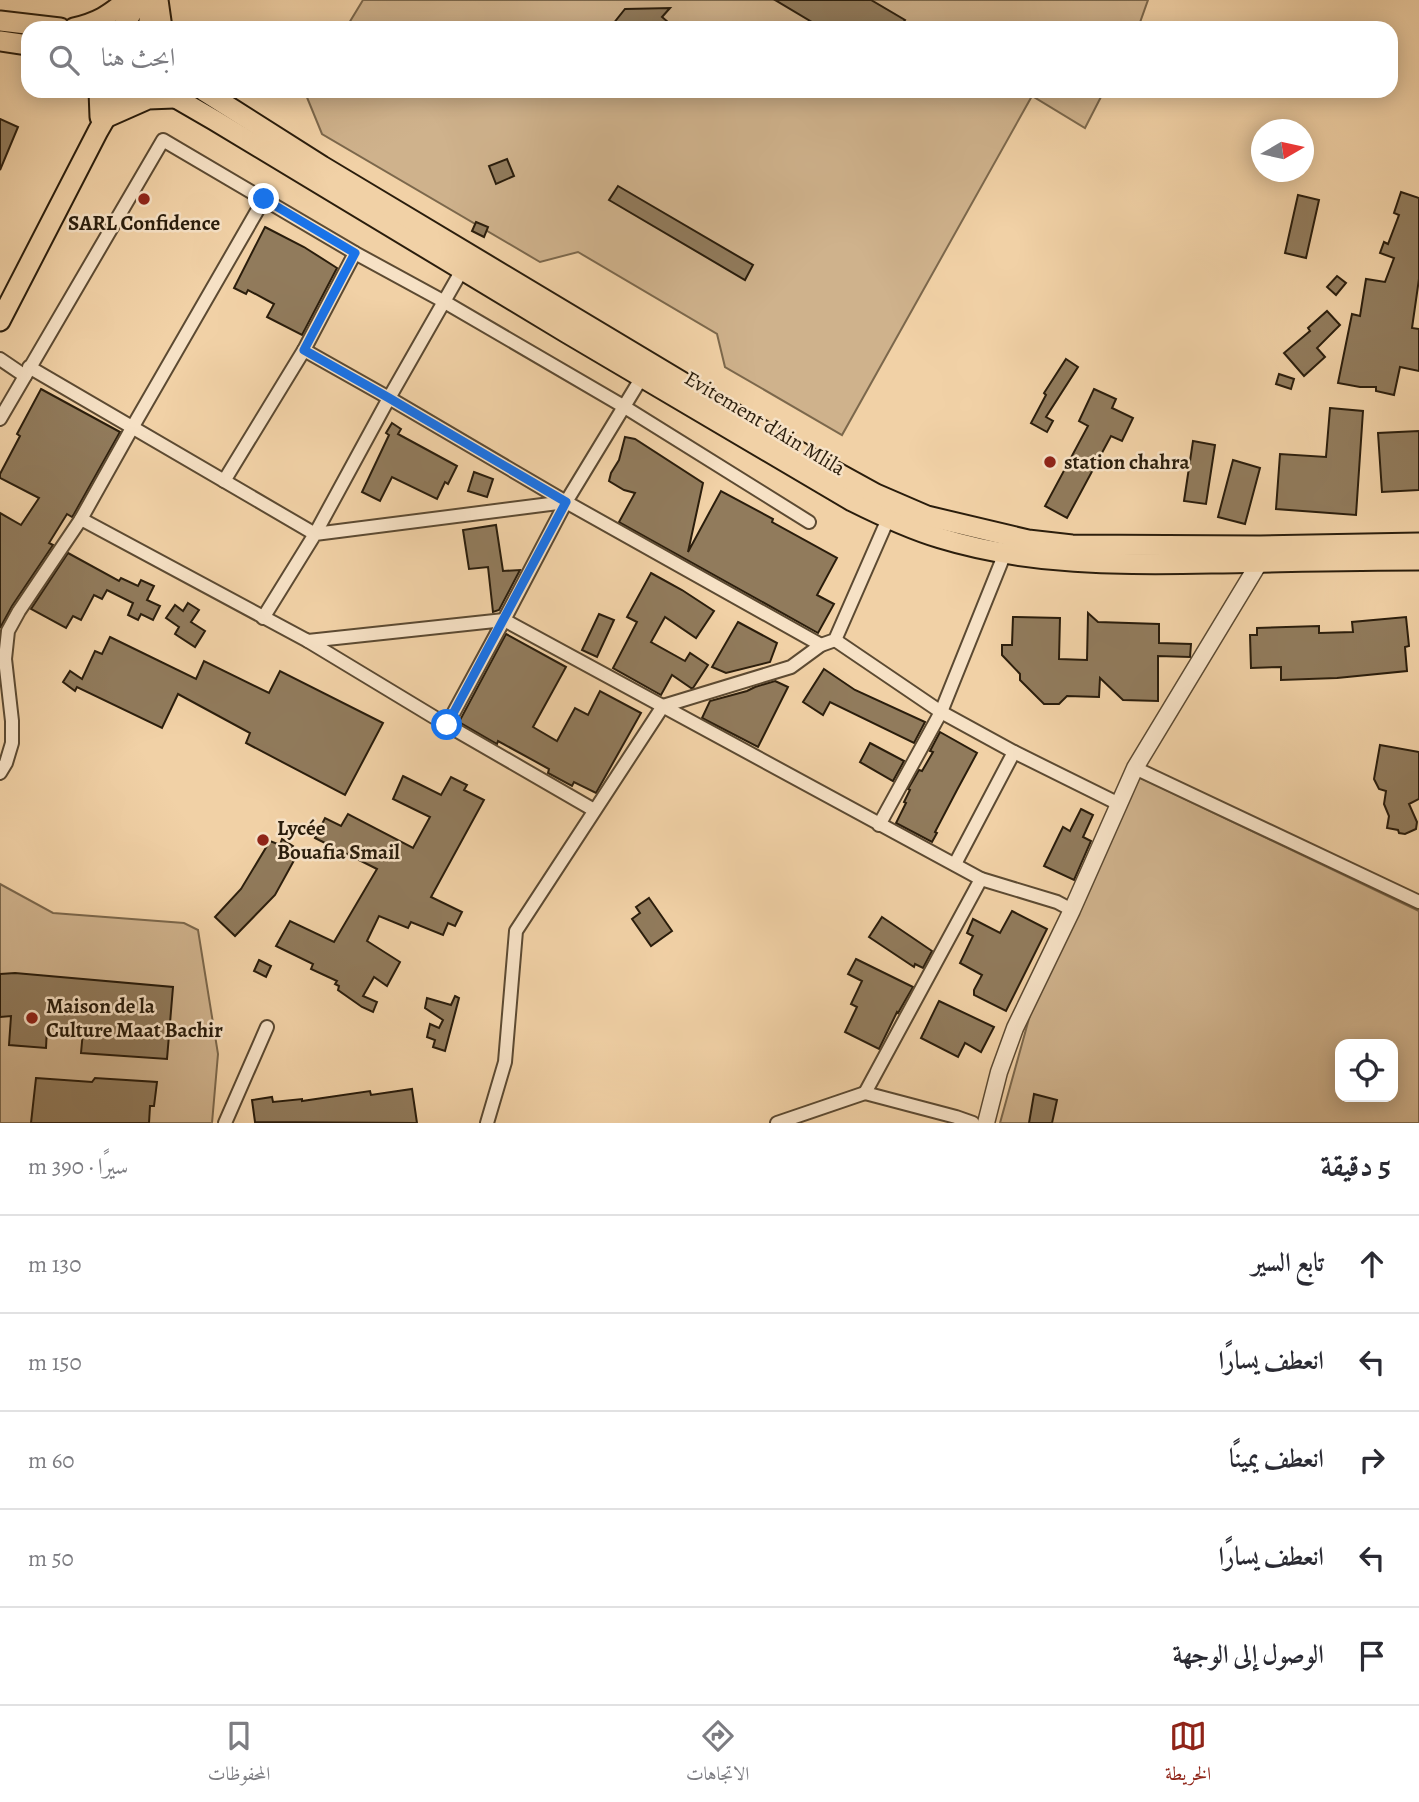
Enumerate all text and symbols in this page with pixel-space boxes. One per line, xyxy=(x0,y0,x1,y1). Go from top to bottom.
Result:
search box xyxy=(21,21,1398,98)
text: ابحث هنا xyxy=(101,40,176,75)
icon: search xyxy=(45,41,83,79)
north arrow xyxy=(1251,119,1314,182)
route end xyxy=(248,183,279,214)
marker: SARL Confidence xyxy=(136,191,152,207)
place label: SARL Confidence xyxy=(68,209,220,237)
street label: Evitement d'Ain Mlila xyxy=(679,364,851,482)
place label: station chahra xyxy=(1064,448,1190,476)
marker: station chahra xyxy=(1042,454,1058,470)
route start xyxy=(431,709,462,740)
place label: Lycée Bouafia Smail xyxy=(277,814,400,866)
marker: Lycée Bouafia Smail xyxy=(255,832,271,848)
place label: Maison de la Culture Maat Bachir xyxy=(46,992,223,1044)
marker: Maison de la Culture Maat Bachir xyxy=(24,1010,40,1026)
map controls xyxy=(1335,1039,1398,1102)
button: locate xyxy=(1335,1039,1398,1102)
text: 5 دقيقة xyxy=(1321,1146,1391,1186)
text: سيرًا · 390 m xyxy=(28,1151,128,1182)
text: تابع السير xyxy=(1252,1245,1324,1280)
icon: ahead xyxy=(1353,1245,1391,1283)
text: 130 m xyxy=(28,1249,81,1280)
text: انعطف يسارًا xyxy=(1218,1343,1324,1378)
icon: left xyxy=(1353,1343,1391,1381)
text: 150 m xyxy=(28,1347,82,1378)
text: انعطف يمينًا xyxy=(1229,1441,1324,1476)
icon: right xyxy=(1353,1441,1391,1479)
text: 60 m xyxy=(28,1445,75,1476)
text: انعطف يسارًا xyxy=(1218,1539,1324,1574)
icon: left xyxy=(1353,1539,1391,1577)
text: 50 m xyxy=(28,1543,74,1574)
text: الوصول إلى الوجهة xyxy=(1172,1637,1324,1672)
icon: arrive xyxy=(1353,1637,1391,1675)
tab: المحفوظات xyxy=(208,1717,270,1792)
tab: الاتجاهات xyxy=(686,1717,749,1792)
tab: الخريطة xyxy=(1165,1717,1211,1792)

